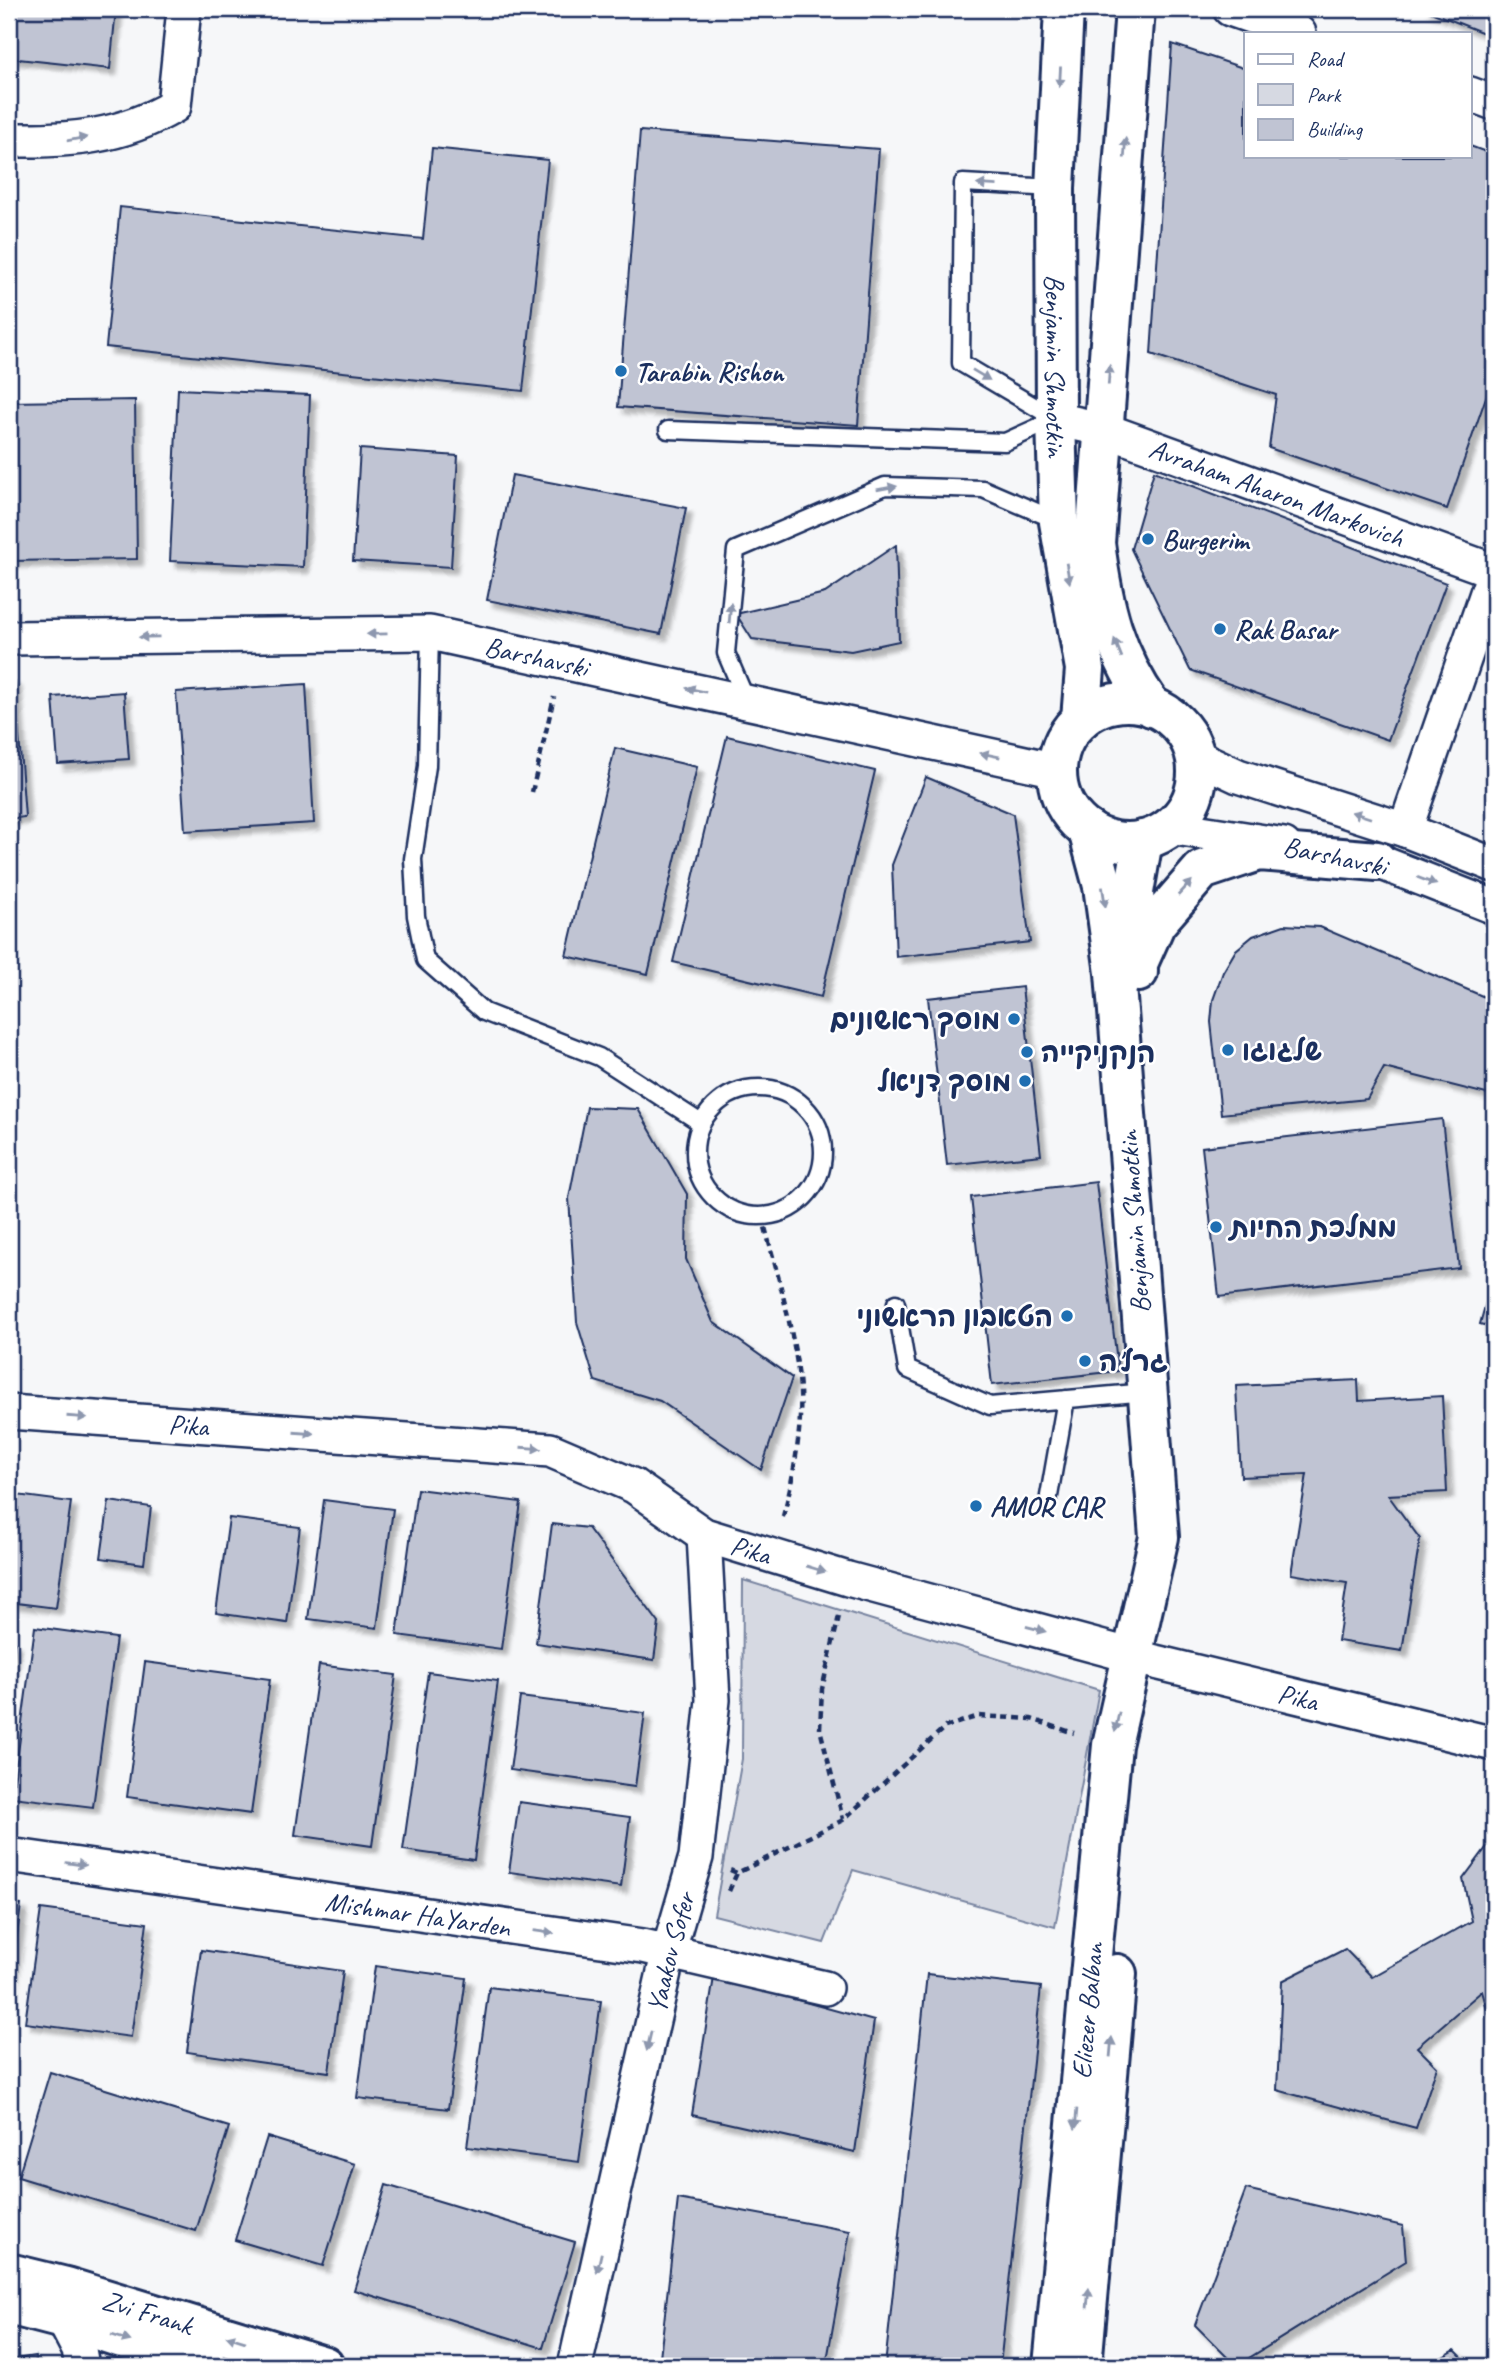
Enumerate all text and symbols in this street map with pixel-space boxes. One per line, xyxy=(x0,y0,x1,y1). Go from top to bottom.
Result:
legend xyxy=(1244,32,1472,158)
text: Road xyxy=(1307,46,1346,72)
one-way arrow xyxy=(1055,66,1066,88)
text: Park xyxy=(1307,82,1342,108)
text: Building xyxy=(1307,116,1364,142)
one-way arrow xyxy=(66,133,88,144)
one-way arrow xyxy=(1120,137,1131,159)
one-way arrow xyxy=(976,179,998,190)
street label: Benjamin Shmotkin xyxy=(1038,274,1075,459)
place label: Tarabin Rishon xyxy=(635,354,786,389)
marker: Tarabin Rishon xyxy=(613,363,629,379)
one-way arrow xyxy=(1104,364,1115,386)
one-way arrow xyxy=(971,368,991,380)
street label: Avraham Aharon Markovich xyxy=(1145,430,1409,555)
one-way arrow xyxy=(876,482,898,493)
place label: Burgerim xyxy=(1162,522,1251,557)
marker: Burgerim xyxy=(1140,531,1156,547)
one-way arrow xyxy=(1063,562,1074,584)
one-way arrow xyxy=(724,602,735,624)
place label: Rak Basar xyxy=(1234,612,1339,647)
marker: Rak Basar xyxy=(1212,621,1228,637)
one-way arrow xyxy=(365,628,387,640)
street label: Barshavski xyxy=(482,628,595,685)
one-way arrow xyxy=(138,631,160,643)
one-way arrow xyxy=(1113,637,1124,658)
one-way arrow xyxy=(685,685,707,696)
one-way arrow xyxy=(979,749,1001,760)
one-way arrow xyxy=(1351,810,1372,820)
street label: Barshavski xyxy=(1280,828,1393,885)
one-way arrow xyxy=(1417,875,1438,886)
one-way arrow xyxy=(1177,879,1193,897)
one-way arrow xyxy=(1099,886,1110,908)
place label: מוסך ראשונים xyxy=(830,1002,1000,1037)
marker: מוסך ראשונים xyxy=(1006,1011,1022,1027)
place label: שלגוגו xyxy=(1242,1033,1322,1068)
place label: הנקניקייה xyxy=(1041,1035,1155,1070)
marker: שלגוגו xyxy=(1220,1042,1236,1058)
marker: הנקניקייה xyxy=(1019,1044,1035,1060)
place label: מוסך דניאל xyxy=(877,1064,1011,1099)
marker: מוסך דניאל xyxy=(1017,1073,1033,1089)
street label: Benjamin Shmotkin xyxy=(1110,1128,1158,1314)
place label: ממלכת החיות xyxy=(1227,1210,1397,1245)
marker: ממלכת החיות xyxy=(1208,1219,1224,1235)
place label: הטאבון הראשוני xyxy=(857,1299,1053,1334)
marker: הטאבון הראשוני xyxy=(1059,1308,1075,1324)
place label: גרל'ה xyxy=(1099,1344,1168,1379)
marker: גרל'ה xyxy=(1077,1353,1093,1369)
street label: Pika xyxy=(167,1406,211,1444)
one-way arrow xyxy=(66,1412,88,1423)
one-way arrow xyxy=(293,1427,315,1438)
one-way arrow xyxy=(520,1443,542,1454)
place label: AMOR CAR xyxy=(990,1489,1106,1524)
marker: AMOR CAR xyxy=(968,1498,984,1514)
street label: Pika xyxy=(726,1527,777,1572)
one-way arrow xyxy=(806,1565,827,1575)
one-way arrow xyxy=(1025,1625,1046,1635)
street label: Pika xyxy=(1275,1675,1323,1719)
one-way arrow xyxy=(1112,1711,1123,1733)
one-way arrow xyxy=(65,1859,87,1870)
street label: Mishmar HaYarden xyxy=(323,1883,514,1944)
street label: Yaakov Sofer xyxy=(638,1886,703,2016)
one-way arrow xyxy=(533,1926,555,1937)
street label: Eliezer Balban xyxy=(1063,1940,1111,2080)
one-way arrow xyxy=(643,2030,654,2052)
one-way arrow xyxy=(1105,2036,1116,2058)
one-way arrow xyxy=(1071,2108,1082,2130)
one-way arrow xyxy=(593,2252,604,2274)
street label: Zvi Frank xyxy=(98,2282,199,2343)
one-way arrow xyxy=(1083,2287,1094,2309)
one-way arrow xyxy=(111,2333,132,2344)
one-way arrow xyxy=(225,2334,246,2344)

